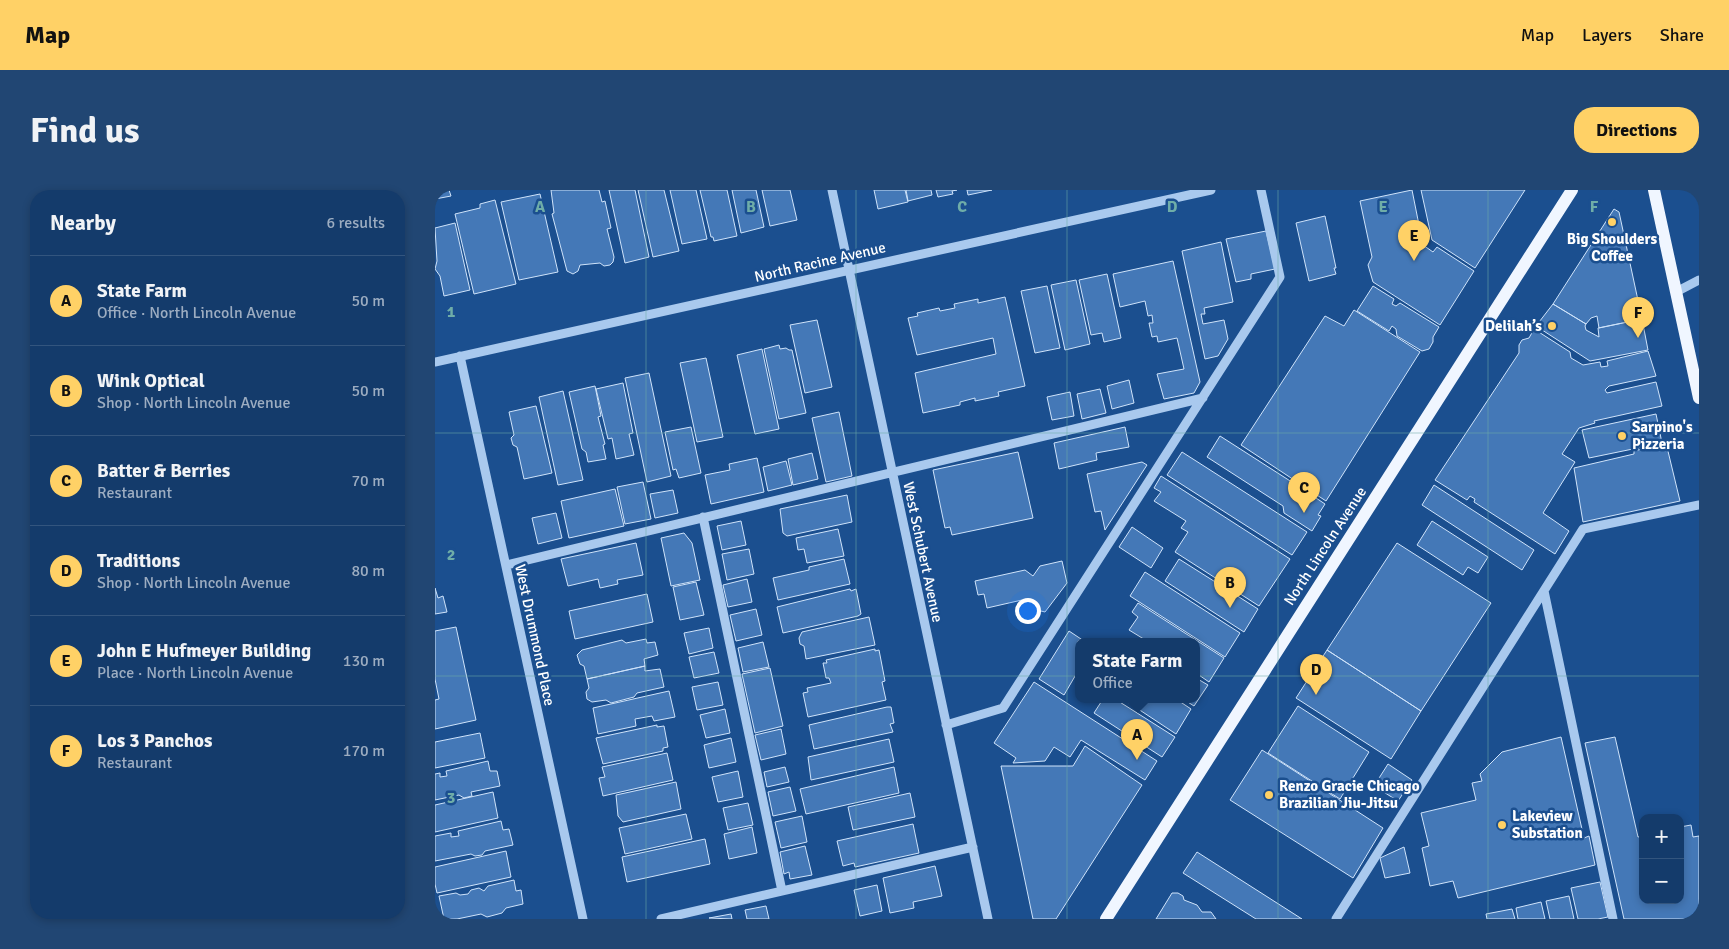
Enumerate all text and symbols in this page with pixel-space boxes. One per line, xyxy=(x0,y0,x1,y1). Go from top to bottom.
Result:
text: Map xyxy=(25,20,70,50)
text: Map xyxy=(1521,24,1554,46)
text: Layers xyxy=(1582,24,1632,46)
text: Share xyxy=(1660,24,1704,46)
button: Directions xyxy=(1574,107,1699,153)
text: Find us xyxy=(30,109,140,152)
text: A xyxy=(535,197,546,217)
text: B xyxy=(746,197,756,217)
text: C xyxy=(957,197,967,217)
text: D xyxy=(1167,197,1178,217)
text: E xyxy=(1378,197,1388,217)
text: F xyxy=(1590,197,1599,217)
text: Nearby xyxy=(50,210,116,236)
text: 6 results xyxy=(326,213,385,233)
marker: Big Shoulders Coffee xyxy=(1606,216,1618,228)
pin: E xyxy=(1398,220,1430,261)
place label: Big Shoulders Coffee xyxy=(1567,230,1658,265)
street label: North Racine Avenue xyxy=(753,238,887,286)
text: State Farm xyxy=(97,279,187,303)
text: A xyxy=(61,291,71,311)
text: 50 m xyxy=(351,291,385,311)
pin: F xyxy=(1622,297,1654,338)
text: 1 xyxy=(447,302,456,322)
text: Office · North Lincoln Avenue xyxy=(97,303,296,323)
place label: Delilah’s xyxy=(1485,317,1542,335)
marker: Delilah’s xyxy=(1546,320,1558,332)
text: Wink Optical xyxy=(97,369,205,393)
text: B xyxy=(61,381,71,401)
text: 50 m xyxy=(351,381,385,401)
text: Shop · North Lincoln Avenue xyxy=(97,393,290,413)
place label: Sarpino's Pizzeria xyxy=(1632,418,1693,453)
marker: Sarpino's Pizzeria xyxy=(1616,430,1628,442)
text: Batter & Berries xyxy=(97,459,230,483)
text: C xyxy=(61,471,71,491)
text: 70 m xyxy=(351,471,385,491)
pin: C xyxy=(1288,472,1320,513)
street label: West Schubert Avenue xyxy=(899,480,947,624)
text: Restaurant xyxy=(97,483,172,503)
street label: North Lincoln Avenue xyxy=(1280,483,1370,609)
text: 2 xyxy=(447,545,455,565)
text: Traditions xyxy=(97,549,180,573)
text: D xyxy=(61,561,71,581)
text: 80 m xyxy=(351,561,385,581)
street label: West Drummond Place xyxy=(511,563,559,707)
pin: B xyxy=(1214,567,1246,608)
text: Shop · North Lincoln Avenue xyxy=(97,573,290,593)
your location xyxy=(1015,598,1041,624)
popup xyxy=(1075,638,1200,703)
text: John E Hufmeyer Building xyxy=(97,639,311,663)
text: State Farm xyxy=(1093,649,1182,673)
text: E xyxy=(61,651,71,671)
text: 130 m xyxy=(343,651,385,671)
pin: D xyxy=(1300,654,1332,695)
text: Place · North Lincoln Avenue xyxy=(97,663,293,683)
text: Office xyxy=(1093,673,1133,693)
pin: A xyxy=(1121,719,1153,760)
text: Los 3 Panchos xyxy=(97,729,212,753)
text: F xyxy=(62,741,70,761)
text: 170 m xyxy=(343,741,385,761)
text: Restaurant xyxy=(97,753,172,773)
place label: Renzo Gracie Chicago Brazilian Jiu-Jitsu xyxy=(1279,777,1420,812)
text: 3 xyxy=(447,788,455,808)
marker: Renzo Gracie Chicago Brazilian Jiu-Jitsu xyxy=(1263,789,1275,801)
place label: Lakeview Substation xyxy=(1512,807,1583,842)
map controls xyxy=(1639,814,1684,904)
button: + xyxy=(1639,814,1684,859)
marker: Lakeview Substation xyxy=(1496,819,1508,831)
button: − xyxy=(1639,859,1684,904)

